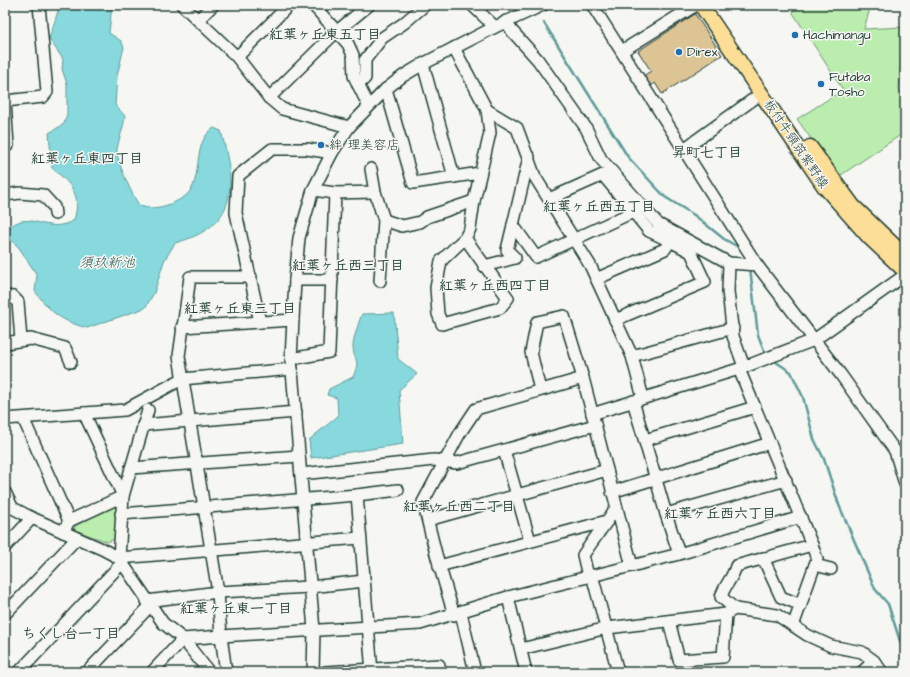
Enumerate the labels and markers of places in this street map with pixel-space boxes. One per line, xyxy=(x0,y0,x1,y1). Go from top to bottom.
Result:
place label: Hachimangu xyxy=(803,26,871,45)
marker: Hachimangu xyxy=(790,30,800,40)
place label: Direx xyxy=(687,43,719,61)
marker: Direx xyxy=(674,47,684,57)
place label: Futaba Tosho xyxy=(829,68,871,101)
marker: Futaba Tosho xyxy=(816,79,826,89)
place label: 絆 理美容店 xyxy=(329,136,399,154)
marker: 絆 理美容店 xyxy=(316,140,326,150)

